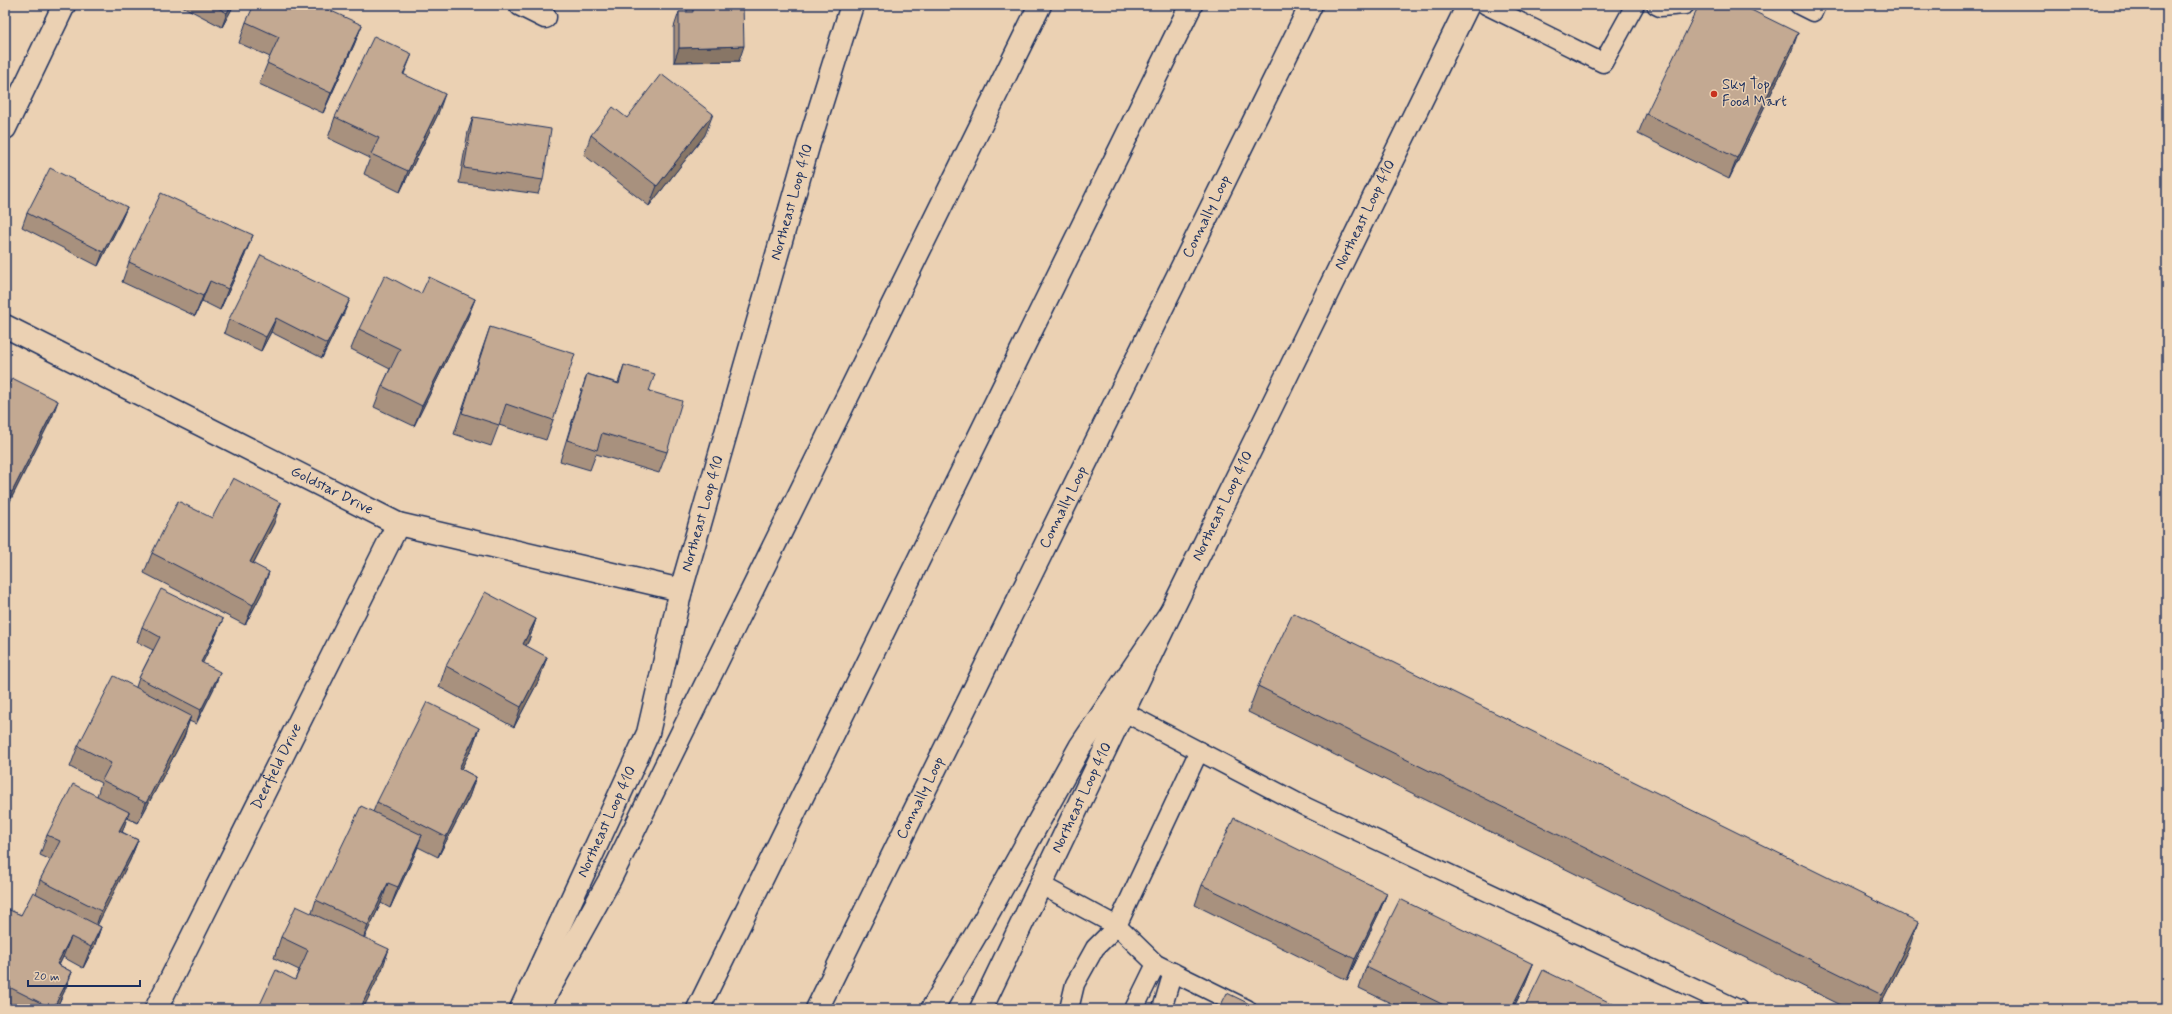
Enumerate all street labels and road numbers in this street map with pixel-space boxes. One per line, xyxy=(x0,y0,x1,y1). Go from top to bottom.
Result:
street label: Northeast Loop 410 xyxy=(766,142,818,263)
street label: Northeast Loop 410 xyxy=(1330,157,1401,273)
street label: Connally Loop xyxy=(1178,172,1236,262)
street label: Northeast Loop 410 xyxy=(1187,448,1258,565)
street label: Northeast Loop 410 xyxy=(677,453,729,574)
street label: Goldstar Drive xyxy=(287,461,377,520)
street label: Connally Loop xyxy=(1035,463,1093,552)
street label: Deerfield Drive xyxy=(247,720,307,813)
street label: Northeast Loop 410 xyxy=(1047,739,1117,856)
street label: Connally Loop xyxy=(892,753,950,843)
street label: Northeast Loop 410 xyxy=(573,763,641,881)

